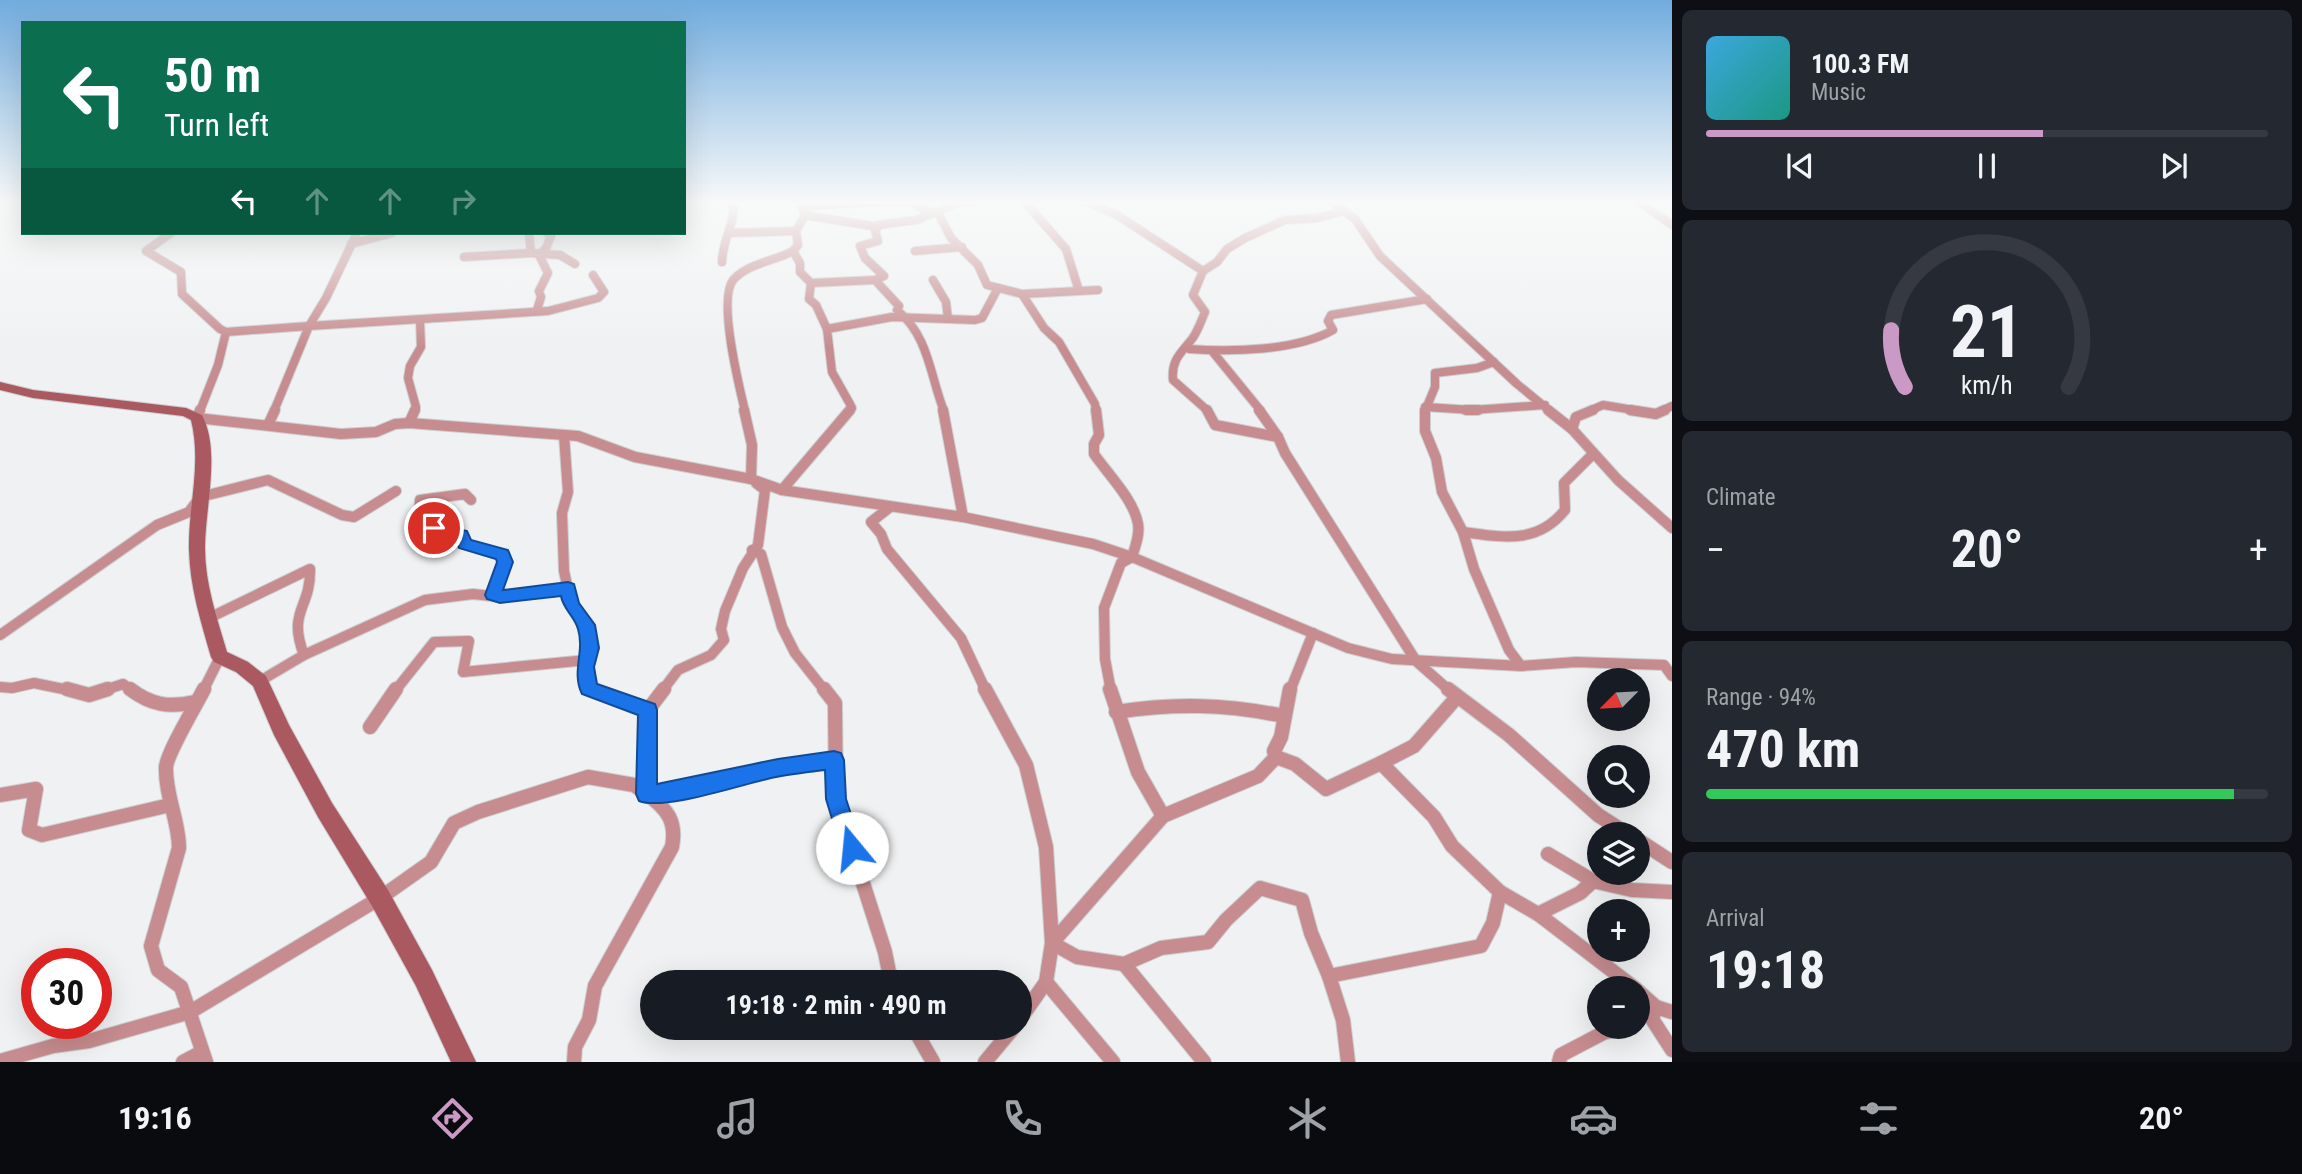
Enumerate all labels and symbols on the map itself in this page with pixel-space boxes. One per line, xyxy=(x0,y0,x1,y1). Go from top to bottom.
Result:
pin xyxy=(404,498,464,558)
north arrow xyxy=(1587,668,1650,732)
position arrow xyxy=(815,811,889,885)
speed limit sign: 30 xyxy=(21,948,112,1039)

